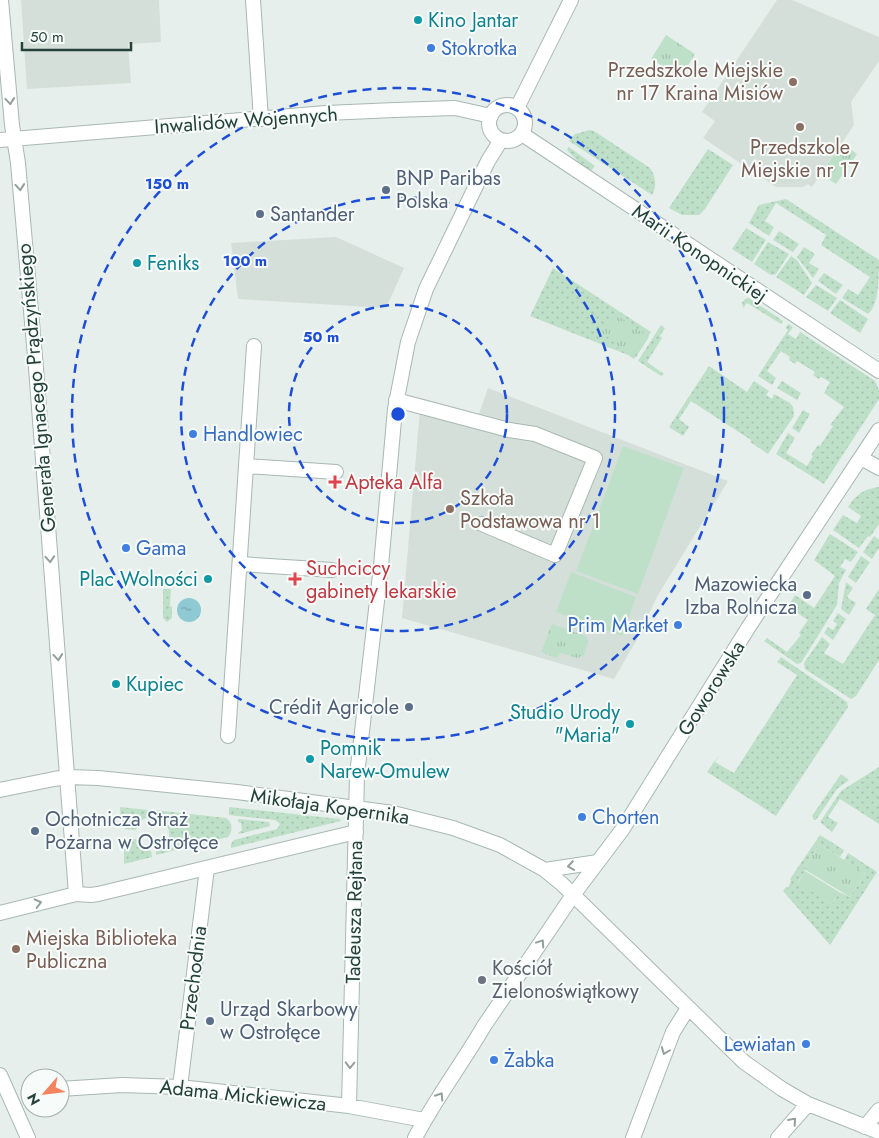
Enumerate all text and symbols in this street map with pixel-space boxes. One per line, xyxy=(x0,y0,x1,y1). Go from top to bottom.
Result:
place label: Kino Jantar xyxy=(428,6,518,35)
marker: Kino Jantar xyxy=(412,14,424,26)
scale bar xyxy=(22,20,131,52)
text: 50 m xyxy=(30,26,64,48)
place label: Stokrotka xyxy=(441,34,517,63)
marker: Stokrotka xyxy=(425,42,437,54)
place label: Przedszkole Miejskie nr 17 Kraina Misiów xyxy=(608,56,783,108)
marker: Przedszkole Miejskie nr 17 Kraina Misiów xyxy=(787,76,799,88)
one-way arrow xyxy=(4,97,15,105)
street label: Inwalidów Wojennych xyxy=(153,100,339,141)
marker: Przedszkole Miejskie nr 17 xyxy=(794,121,806,133)
place label: Przedszkole Miejskie nr 17 xyxy=(741,133,859,185)
place label: BNP Paribas Polska xyxy=(396,164,501,216)
text: 150 m xyxy=(145,173,189,195)
one-way arrow xyxy=(14,184,25,192)
marker: BNP Paribas Polska xyxy=(380,184,392,196)
street label: Marii Konopnickiej xyxy=(626,197,773,310)
place label: Santander xyxy=(270,200,355,229)
marker: Santander xyxy=(254,208,266,220)
street label: Generała Ignacego Prądzyńskiego xyxy=(9,242,64,534)
place label: Feniks xyxy=(147,249,199,278)
text: 100 m xyxy=(223,250,267,272)
marker: Feniks xyxy=(131,257,143,269)
text: 50 m xyxy=(303,326,339,348)
centre of rings xyxy=(389,405,407,423)
place label: Handlowiec xyxy=(203,420,303,449)
marker: Handlowiec xyxy=(187,428,199,440)
place label: Apteka Alfa xyxy=(345,468,442,497)
marker: Apteka Alfa xyxy=(329,476,341,488)
place label: Szkoła Podstawowa nr 1 xyxy=(460,484,601,536)
marker: Szkoła Podstawowa nr 1 xyxy=(444,503,456,515)
place label: Gama xyxy=(136,534,186,563)
marker: Gama xyxy=(120,542,132,554)
place label: Suchciccy gabinety lekarskie xyxy=(306,554,457,606)
one-way arrow xyxy=(44,555,55,563)
place label: Plac Wolności xyxy=(79,565,198,594)
place label: Mazowiecka Izba Rolnicza xyxy=(685,570,797,622)
marker: Suchciccy gabinety lekarskie xyxy=(288,572,302,586)
marker: Plac Wolności xyxy=(202,573,214,585)
marker: Mazowiecka Izba Rolnicza xyxy=(801,589,813,601)
place label: Prim Market xyxy=(568,611,668,640)
marker: Prim Market xyxy=(672,619,684,631)
street label: Goworowska xyxy=(671,635,752,742)
one-way arrow xyxy=(52,653,63,661)
place label: Kupiec xyxy=(126,670,184,699)
marker: Kupiec xyxy=(110,678,122,690)
place label: Crédit Agricole xyxy=(269,693,399,722)
place label: Studio Urody "Maria" xyxy=(510,698,620,750)
marker: Crédit Agricole xyxy=(403,701,415,713)
marker: Studio Urody "Maria" xyxy=(624,718,636,730)
place label: Pomnik Narew-Omulew xyxy=(320,734,450,786)
marker: Pomnik Narew-Omulew xyxy=(304,753,316,765)
street label: Mikołaja Kopernika xyxy=(249,781,411,832)
place label: Chorten xyxy=(592,803,660,832)
place label: Ochotnicza Straż Pożarna w Ostrołęce xyxy=(45,805,219,857)
marker: Chorten xyxy=(576,811,588,823)
marker: Ochotnicza Straż Pożarna w Ostrołęce xyxy=(29,825,41,837)
street label: Tadeusza Rejtana xyxy=(339,840,370,984)
one-way arrow xyxy=(567,860,575,871)
one-way arrow xyxy=(33,898,42,909)
place label: Miejska Biblioteka Publiczna xyxy=(26,924,177,976)
street label: Przechodnia xyxy=(173,924,214,1032)
one-way arrow xyxy=(535,939,544,949)
marker: Miejska Biblioteka Publiczna xyxy=(10,943,22,955)
place label: Kościół Zielonoświątkowy xyxy=(492,954,639,1006)
marker: Kościół Zielonoświątkowy xyxy=(476,974,488,986)
place label: Urząd Skarbowy w Ostrołęce xyxy=(220,995,358,1047)
marker: Urząd Skarbowy w Ostrołęce xyxy=(204,1015,216,1027)
place label: Lewiatan xyxy=(724,1030,796,1059)
marker: Lewiatan xyxy=(800,1038,812,1050)
place label: Żabka xyxy=(504,1046,554,1075)
one-way arrow xyxy=(661,1046,672,1055)
marker: Żabka xyxy=(488,1054,500,1066)
one-way arrow xyxy=(345,1062,355,1070)
north arrow xyxy=(20,1068,70,1118)
street label: Adama Mickiewicza xyxy=(158,1072,328,1119)
text: N xyxy=(22,1089,45,1109)
one-way arrow xyxy=(434,1093,443,1102)
one-way arrow xyxy=(787,1118,796,1127)

